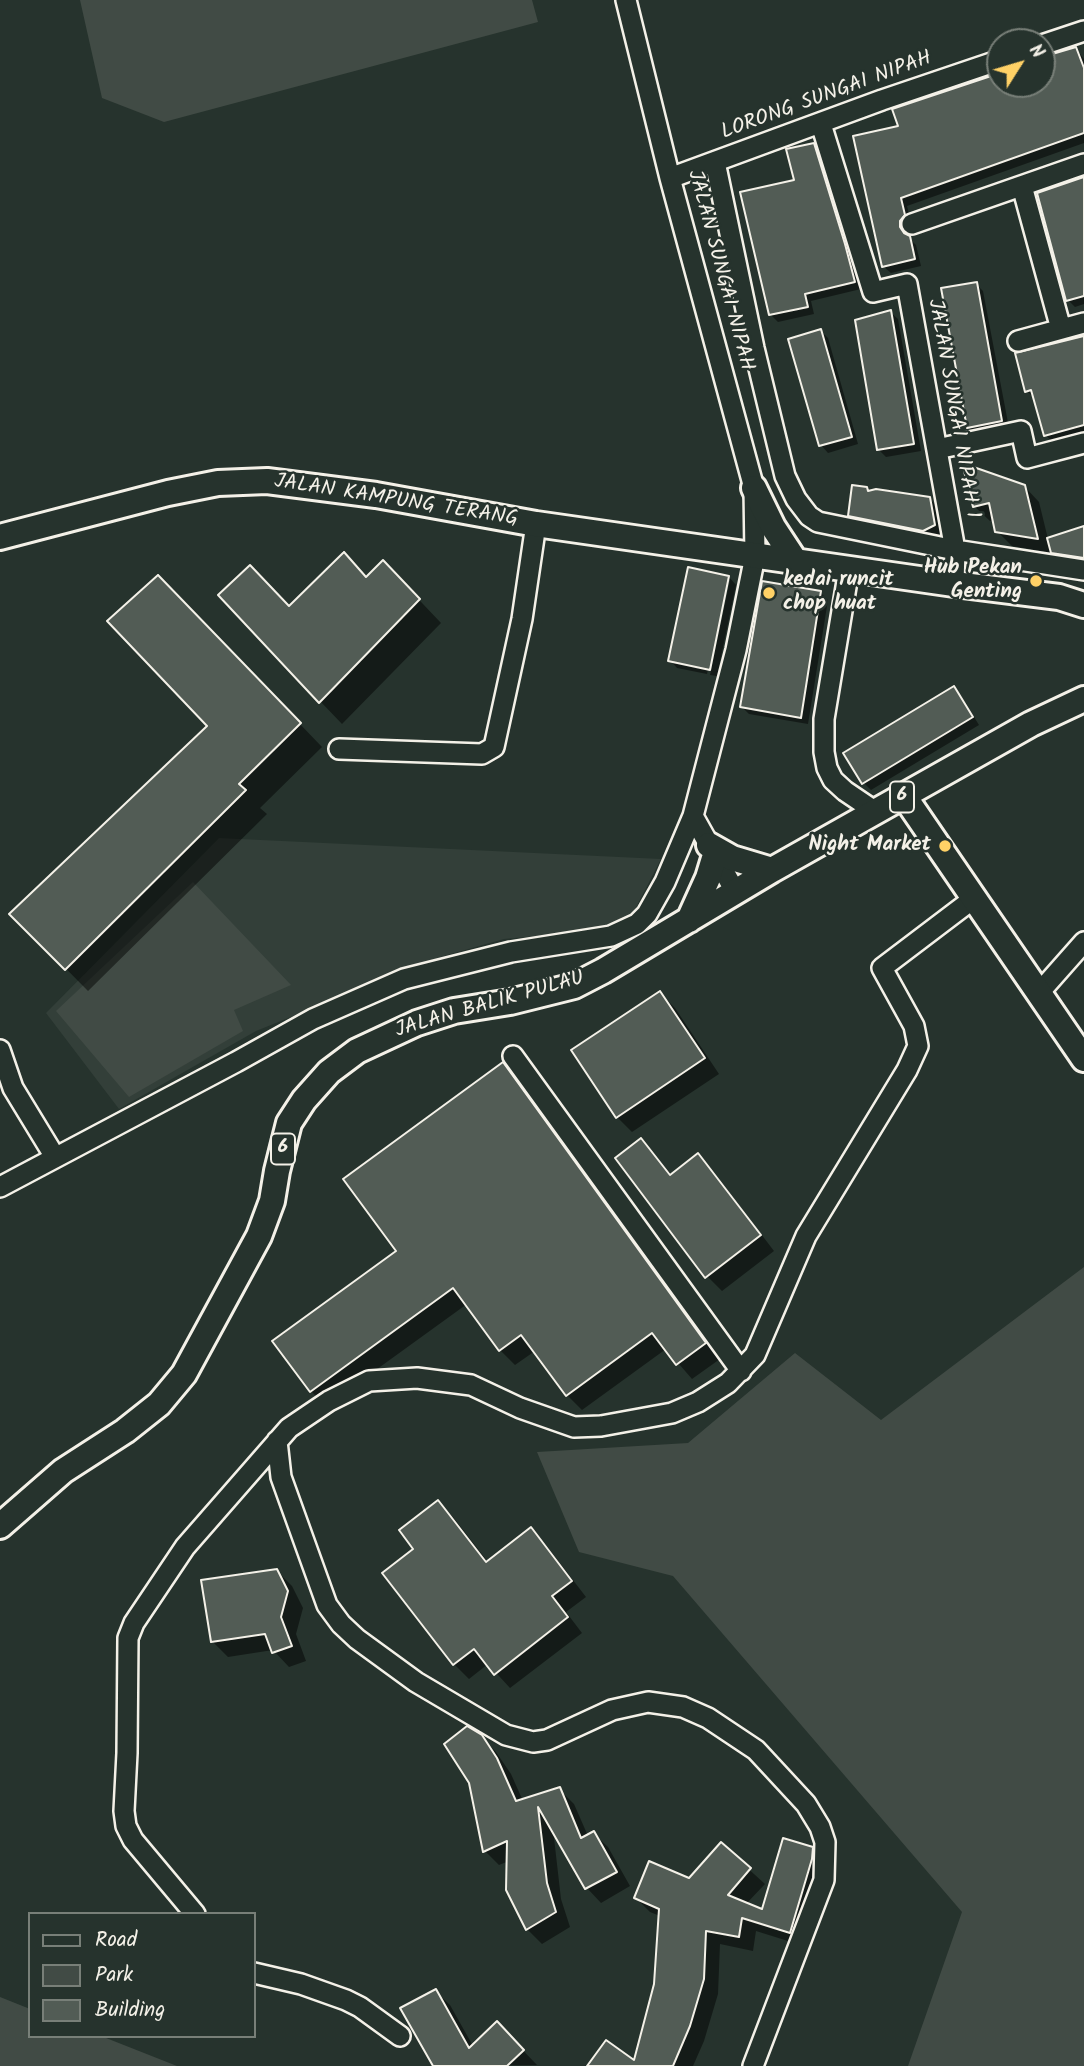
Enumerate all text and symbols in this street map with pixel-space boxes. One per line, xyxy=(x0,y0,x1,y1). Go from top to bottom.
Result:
north arrow xyxy=(986,28,1056,98)
text: N xyxy=(1021,38,1052,65)
street label: LORONG SUNGAI NIPAH xyxy=(718,47,936,147)
street label: JALAN SUNGAI NIPAH xyxy=(680,168,758,374)
street label: JALAN SUNGAI NIPAH 1 xyxy=(920,298,984,520)
street label: JALAN KAMPUNG TERANG xyxy=(272,470,520,534)
place label: Hub Pekan Genting xyxy=(924,556,1022,606)
place label: kedai runcit chop huat xyxy=(783,568,894,618)
marker: Hub Pekan Genting xyxy=(1028,573,1044,589)
marker: kedai runcit chop huat xyxy=(761,585,777,601)
road number: 6 xyxy=(890,782,914,812)
place label: Night Market xyxy=(809,833,931,859)
marker: Night Market xyxy=(937,838,953,854)
street label: JALAN BALIK PULAU xyxy=(393,967,587,1045)
road number: 6 xyxy=(271,1134,295,1164)
legend xyxy=(28,1912,256,2038)
text: Road xyxy=(95,1924,137,1957)
text: Park xyxy=(95,1959,133,1992)
text: Building xyxy=(95,1994,165,2027)

